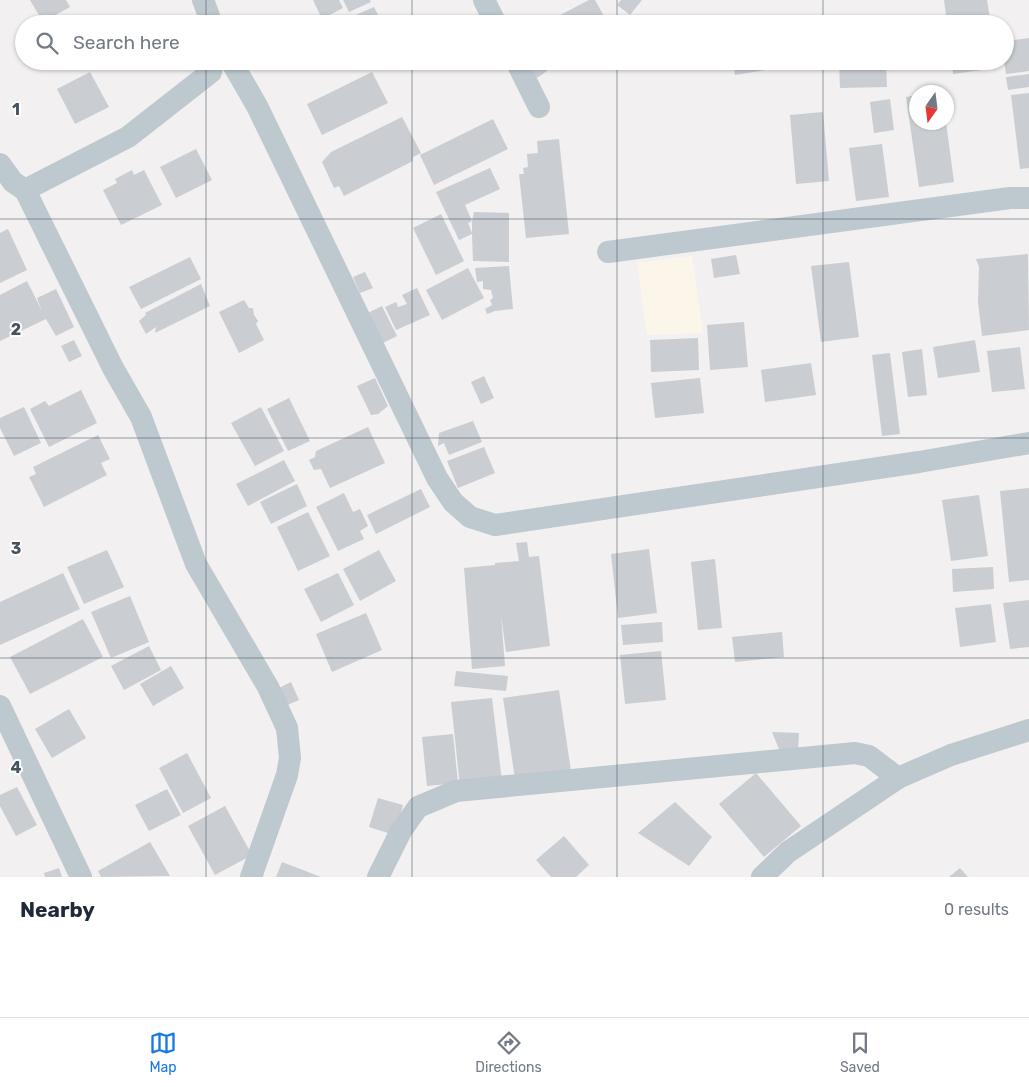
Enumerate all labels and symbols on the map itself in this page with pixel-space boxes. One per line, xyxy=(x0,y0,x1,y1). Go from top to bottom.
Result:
north arrow xyxy=(909,85,954,130)
text: 1 xyxy=(12,100,20,119)
text: 2 xyxy=(11,320,21,339)
text: 3 xyxy=(11,539,21,558)
text: 4 xyxy=(11,758,22,777)

